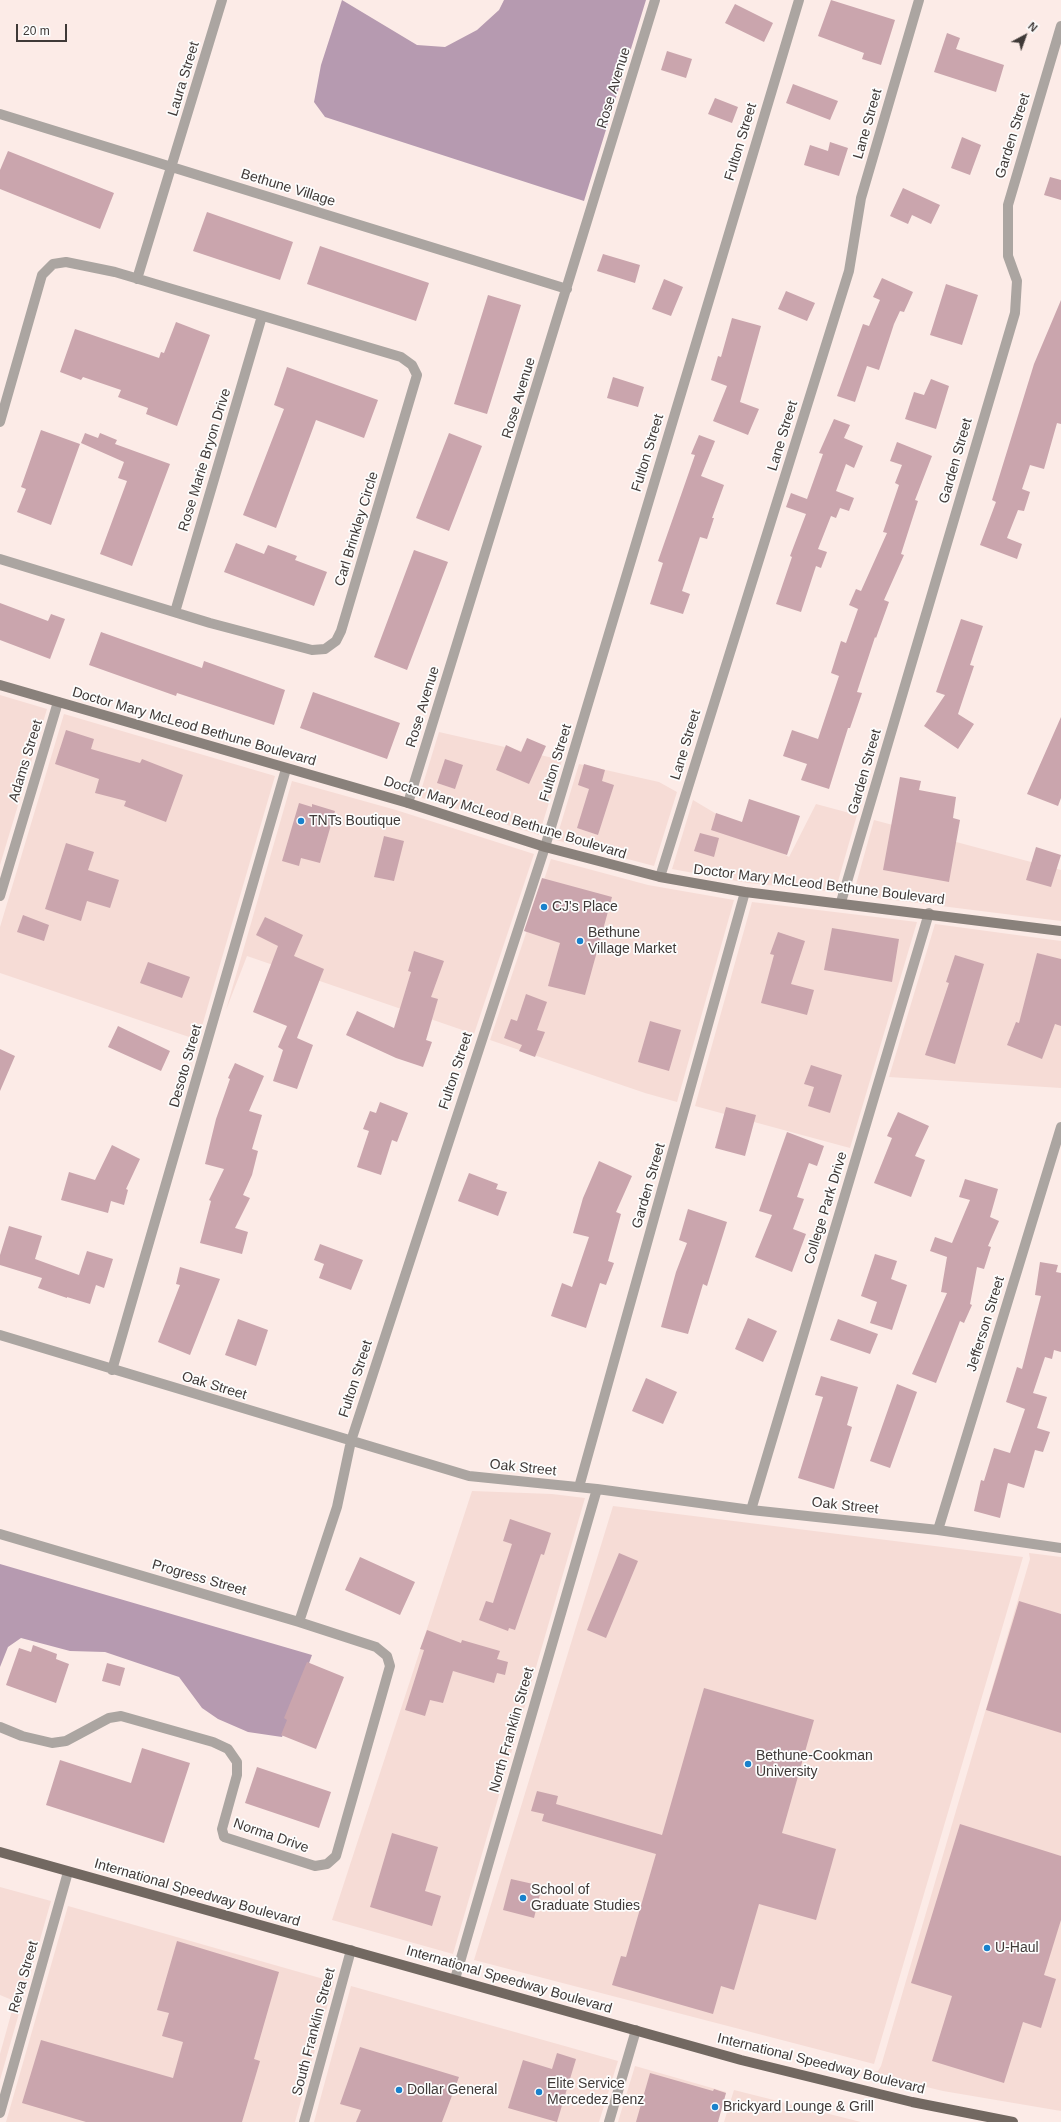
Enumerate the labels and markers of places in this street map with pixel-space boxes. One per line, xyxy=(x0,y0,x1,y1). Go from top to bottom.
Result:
place label: TNTs Boutique xyxy=(309,813,401,829)
marker: TNTs Boutique xyxy=(296,816,306,826)
place label: CJ's Place xyxy=(552,899,618,915)
marker: CJ's Place xyxy=(539,902,549,912)
place label: Bethune Village Market xyxy=(588,925,676,958)
marker: Bethune Village Market xyxy=(575,936,585,946)
place label: Bethune-Cookman University xyxy=(756,1748,873,1780)
marker: Bethune-Cookman University xyxy=(743,1759,753,1769)
place label: School of Graduate Studies xyxy=(531,1882,640,1914)
marker: School of Graduate Studies xyxy=(518,1893,528,1903)
place label: U-Haul xyxy=(995,1940,1039,1956)
marker: U-Haul xyxy=(982,1943,992,1953)
place label: Elite Service Mercedez Benz xyxy=(547,2076,644,2108)
place label: Dollar General xyxy=(407,2082,497,2098)
marker: Dollar General xyxy=(394,2085,404,2095)
marker: Elite Service Mercedez Benz xyxy=(534,2087,544,2097)
place label: Brickyard Lounge & Grill xyxy=(723,2099,874,2115)
marker: Brickyard Lounge & Grill xyxy=(710,2102,720,2112)

